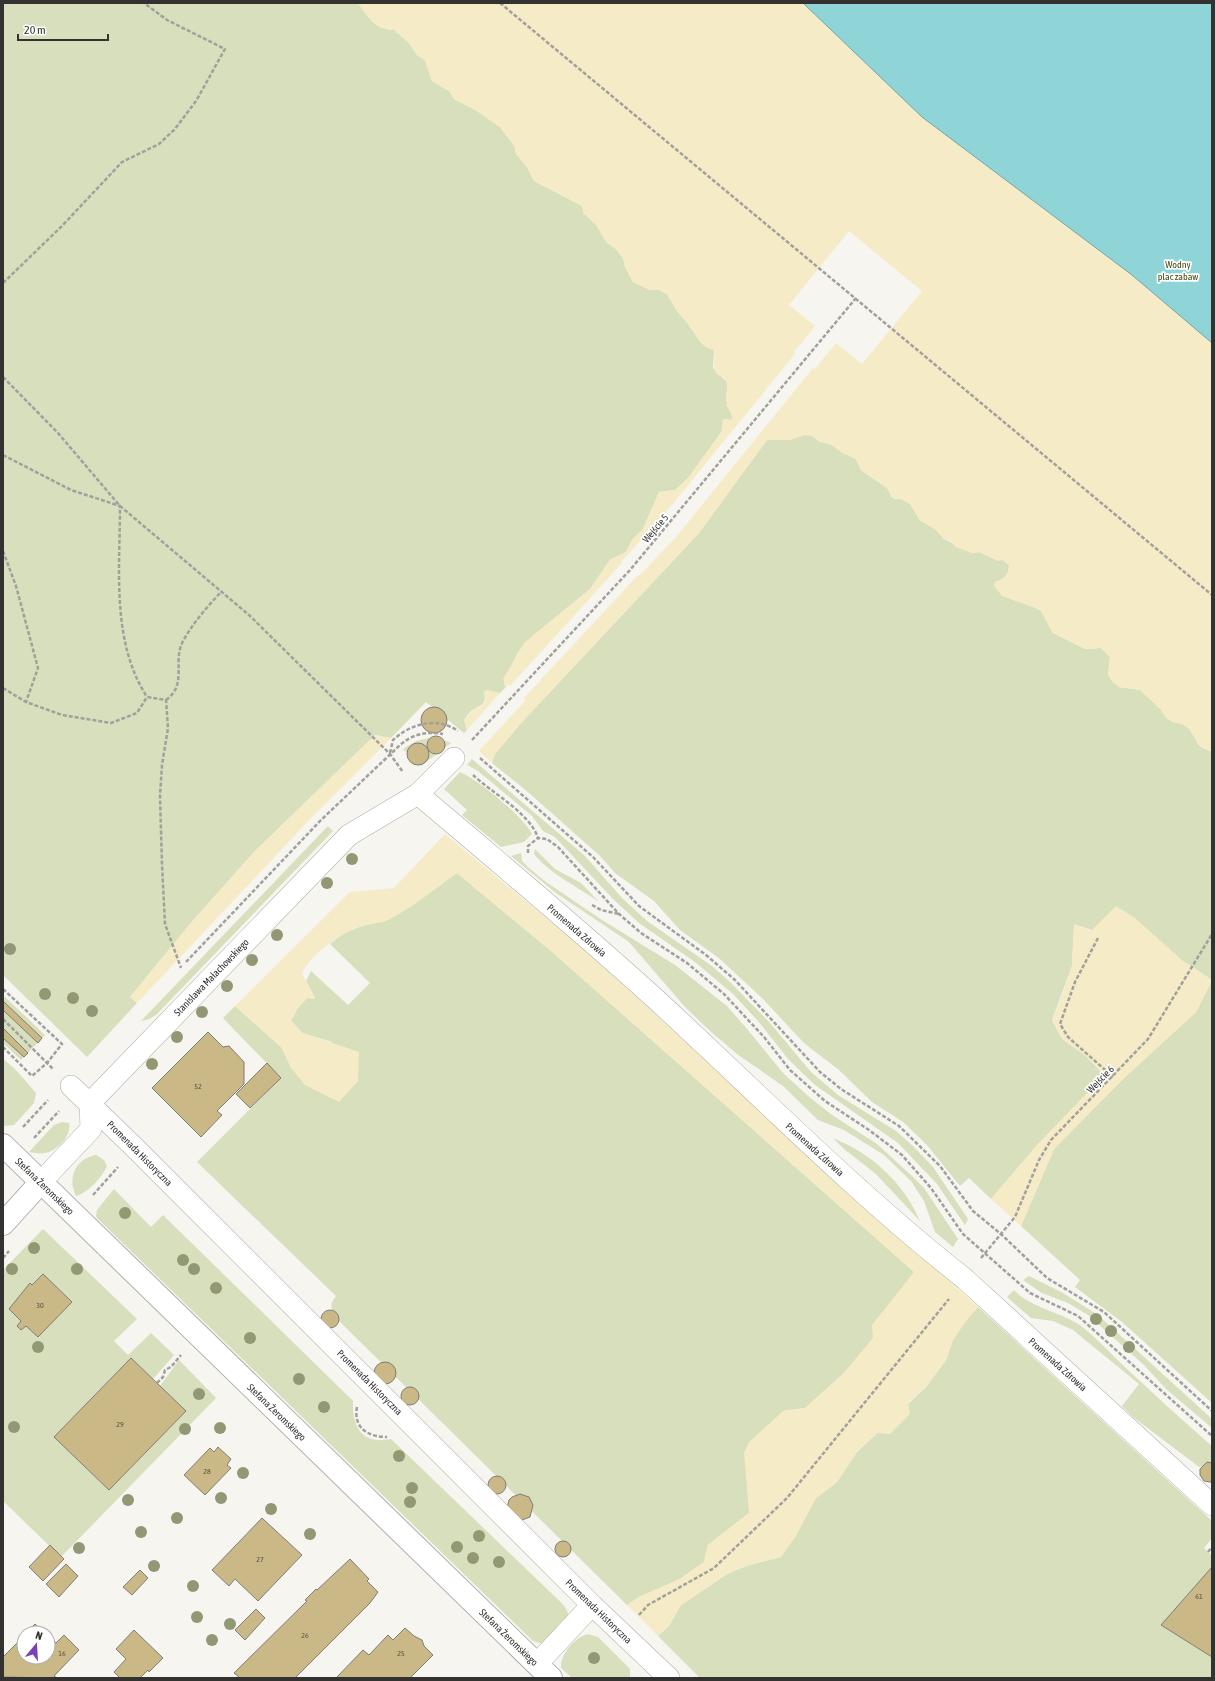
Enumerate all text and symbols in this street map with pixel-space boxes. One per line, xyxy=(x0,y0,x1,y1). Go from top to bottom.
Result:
scale bar xyxy=(18,16,108,42)
text: 20 m xyxy=(24,23,46,37)
park label: Wodny plac zabaw xyxy=(1158,259,1198,282)
street label: Wejście 5 xyxy=(640,512,671,545)
street label: Promenada Zdrowia xyxy=(545,902,609,959)
street label: Stanisława Małachowskiego xyxy=(172,936,251,1018)
street label: Wejście 6 xyxy=(1085,1063,1116,1095)
house number: 52 xyxy=(194,1082,202,1091)
street label: Promenada Historyczna xyxy=(105,1119,175,1188)
street label: Promenada Zdrowia xyxy=(783,1120,846,1179)
street label: Stefana Żeromskiego xyxy=(13,1156,76,1217)
house number: 30 xyxy=(36,1301,44,1310)
street label: Promenada Zdrowia xyxy=(1026,1335,1089,1394)
street label: Promenada Historyczna xyxy=(335,1348,405,1417)
street label: Stefana Żeromskiego xyxy=(245,1382,308,1443)
house number: 29 xyxy=(116,1420,124,1429)
house number: 28 xyxy=(203,1467,211,1476)
house number: 27 xyxy=(256,1555,264,1564)
street label: Promenada Historyczna xyxy=(563,1577,634,1646)
house number: 61 xyxy=(1195,1592,1203,1601)
street label: Stefana Żeromskiego xyxy=(477,1607,540,1668)
north arrow xyxy=(16,1625,56,1665)
text: N xyxy=(34,1629,44,1642)
house number: 26 xyxy=(301,1631,309,1640)
house number: 16 xyxy=(58,1649,66,1658)
house number: 25 xyxy=(397,1649,405,1658)

